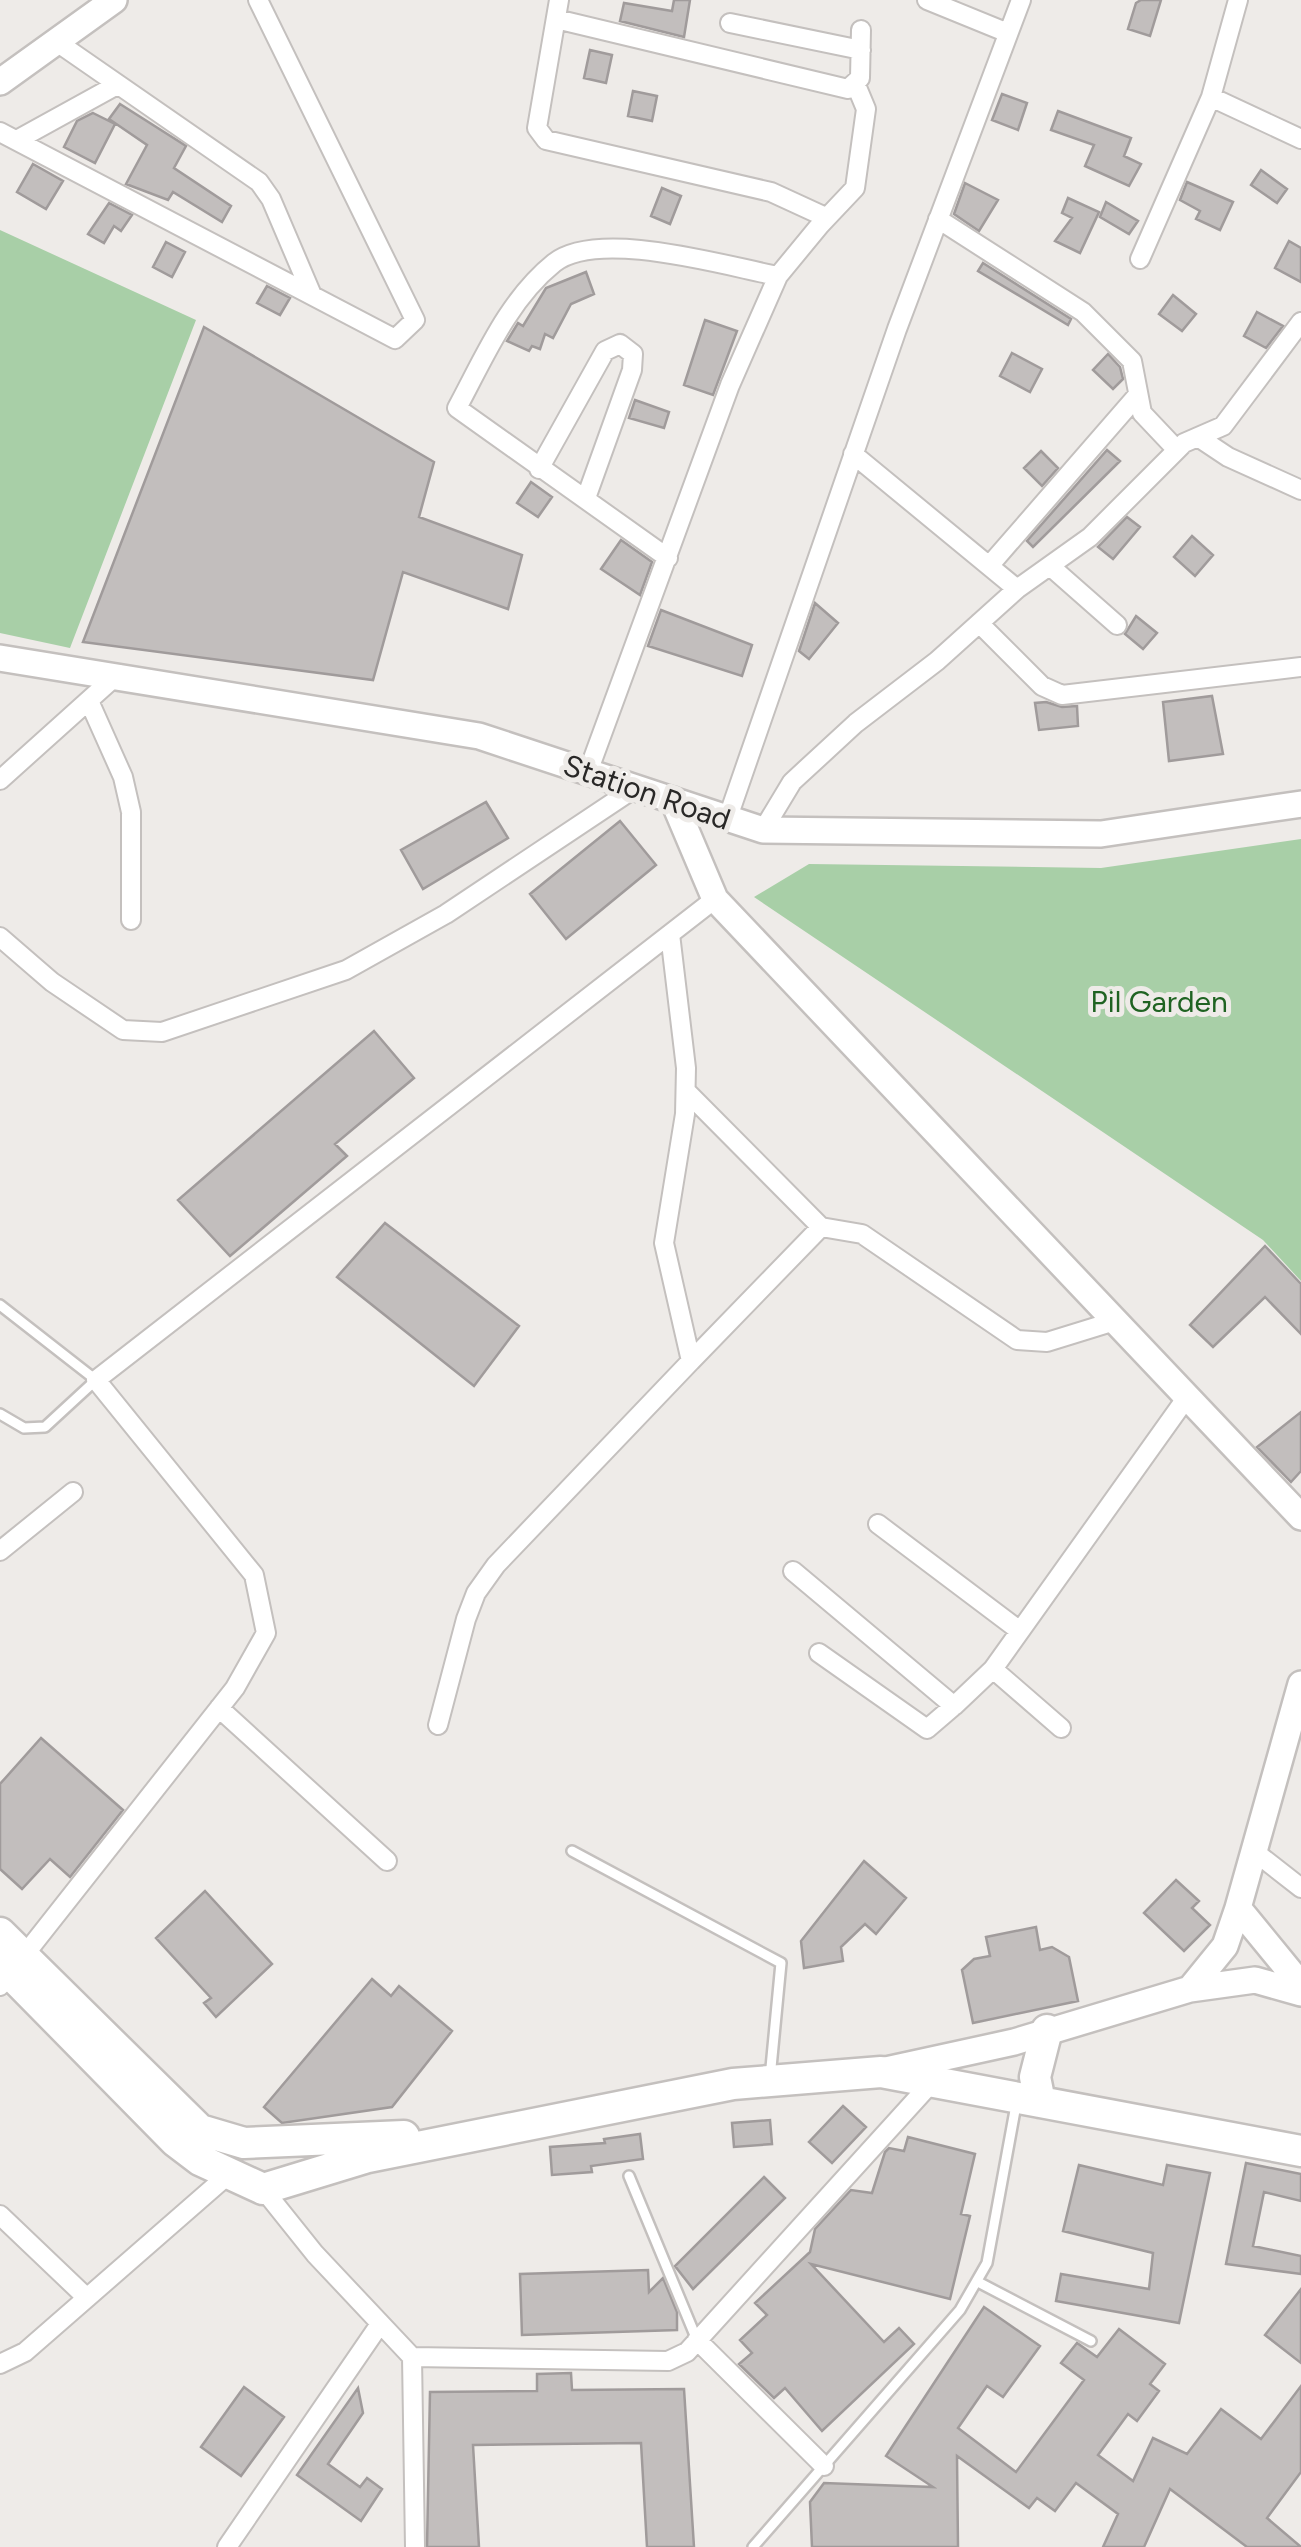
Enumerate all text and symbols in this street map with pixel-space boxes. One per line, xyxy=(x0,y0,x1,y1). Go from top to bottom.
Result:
street label: Station Road xyxy=(559,746,735,838)
park label: Pil Garden xyxy=(1090,983,1228,1020)

